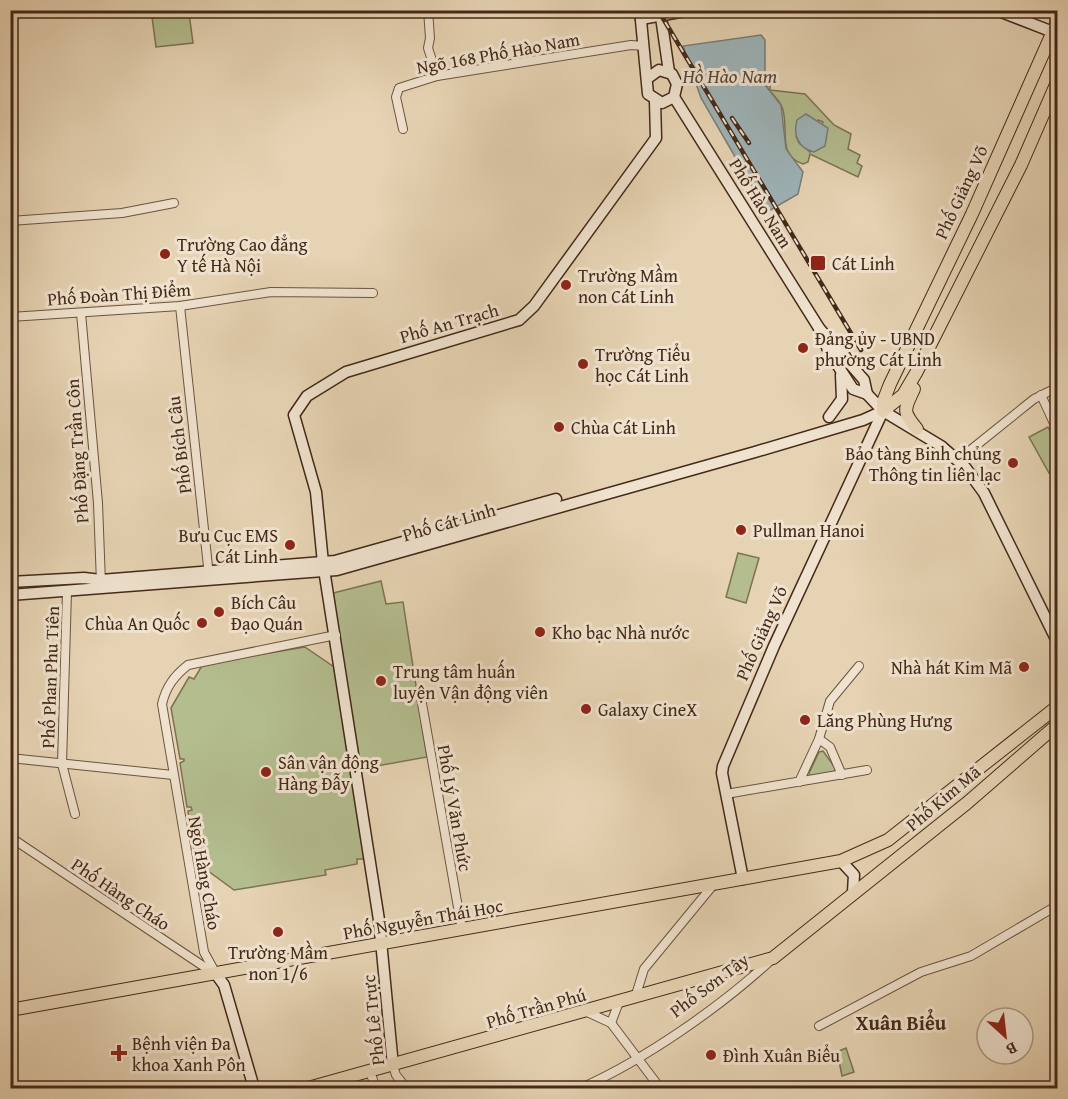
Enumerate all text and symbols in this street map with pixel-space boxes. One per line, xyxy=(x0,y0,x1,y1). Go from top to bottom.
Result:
street label: Ngõ 168 Phố Hào Nam xyxy=(414,25,582,81)
water label: Hồ Hào Nam xyxy=(681,61,778,90)
street label: Phố Giảng Võ xyxy=(927,140,995,244)
street label: Phố Hào Nam xyxy=(723,153,800,253)
place label: Trường Cao đẳng Y tế Hà Nội xyxy=(177,231,308,279)
marker: Trường Cao đẳng Y tế Hà Nội xyxy=(158,247,172,261)
place label: Cát Linh xyxy=(832,250,895,277)
marker: Cát Linh xyxy=(809,254,827,272)
place label: Trường Mầm non Cát Linh xyxy=(578,262,678,310)
street label: Phố Đoàn Thị Điểm xyxy=(46,275,192,312)
marker: Trường Mầm non Cát Linh xyxy=(559,278,573,292)
street label: Phố An Trạch xyxy=(396,296,502,350)
place label: Đảng ủy - UBND phường Cát Linh xyxy=(815,325,942,373)
place label: Trường Tiểu học Cát Linh xyxy=(595,341,691,389)
marker: Đảng ủy - UBND phường Cát Linh xyxy=(796,341,810,355)
marker: Trường Tiểu học Cát Linh xyxy=(576,357,590,371)
street label: Phố Đặng Trần Côn xyxy=(58,378,96,524)
street label: Phố Bích Câu xyxy=(160,394,198,495)
place label: Chùa Cát Linh xyxy=(571,414,676,441)
marker: Chùa Cát Linh xyxy=(552,420,566,434)
place label: Bảo tàng Binh chủng Thông tin liên lạc xyxy=(845,440,1001,488)
marker: Bảo tàng Binh chủng Thông tin liên lạc xyxy=(1006,456,1020,470)
street label: Phố Cát Linh xyxy=(399,496,499,548)
place label: Pullman Hanoi xyxy=(753,517,865,544)
place label: Bưu Cục EMS Cát Linh xyxy=(179,522,278,570)
marker: Pullman Hanoi xyxy=(734,523,748,537)
marker: Bưu Cục EMS Cát Linh xyxy=(283,538,297,552)
street label: Phố Giảng Võ xyxy=(728,581,794,685)
place label: Bích Câu Đạo Quán xyxy=(231,589,303,637)
street label: Phố Phan Phu Tiên xyxy=(34,605,66,749)
marker: Bích Câu Đạo Quán xyxy=(212,605,226,619)
place label: Chùa An Quốc xyxy=(85,610,190,637)
marker: Chùa An Quốc xyxy=(195,616,209,630)
place label: Kho bạc Nhà nước xyxy=(552,619,690,646)
marker: Kho bạc Nhà nước xyxy=(533,625,547,639)
place label: Nhà hát Kim Mã xyxy=(891,654,1012,681)
place label: Trung tâm huấn luyện Vận động viên xyxy=(393,658,548,706)
marker: Nhà hát Kim Mã xyxy=(1017,660,1031,674)
marker: Trung tâm huấn luyện Vận động viên xyxy=(374,674,388,688)
place label: Galaxy CineX xyxy=(598,696,697,723)
marker: Galaxy CineX xyxy=(579,702,593,716)
place label: Lăng Phùng Hưng xyxy=(817,707,952,734)
marker: Lăng Phùng Hưng xyxy=(798,713,812,727)
street label: Phố Lý Văn Phức xyxy=(431,743,479,873)
place label: Sân vận động Hàng Đẫy xyxy=(278,749,379,797)
street label: Phố Kim Mã xyxy=(900,758,987,837)
marker: Sân vận động Hàng Đẫy xyxy=(259,765,273,779)
street label: Ngõ Hàng Cháo xyxy=(182,814,228,932)
street label: Phố Hàng Cháo xyxy=(66,851,176,937)
street label: Phố Nguyễn Thái Học xyxy=(341,892,505,946)
marker: Trường Mầm non 1/6 xyxy=(271,925,285,939)
place label: Trường Mầm non 1/6 xyxy=(228,939,328,987)
street label: Phố Sơn Tây xyxy=(664,946,754,1024)
street label: Phố Lê Trực xyxy=(355,973,391,1067)
street label: Phố Trần Phú xyxy=(483,981,589,1035)
north arrow xyxy=(975,1006,1035,1066)
district label: Xuân Biểu xyxy=(856,1008,947,1037)
place label: Bệnh viện Đa khoa Xanh Pôn xyxy=(132,1030,246,1078)
text: B xyxy=(1002,1036,1022,1062)
place label: Đình Xuân Biểu xyxy=(723,1042,840,1069)
marker: Bệnh viện Đa khoa Xanh Pôn xyxy=(110,1044,128,1062)
marker: Đình Xuân Biểu xyxy=(704,1048,718,1062)

